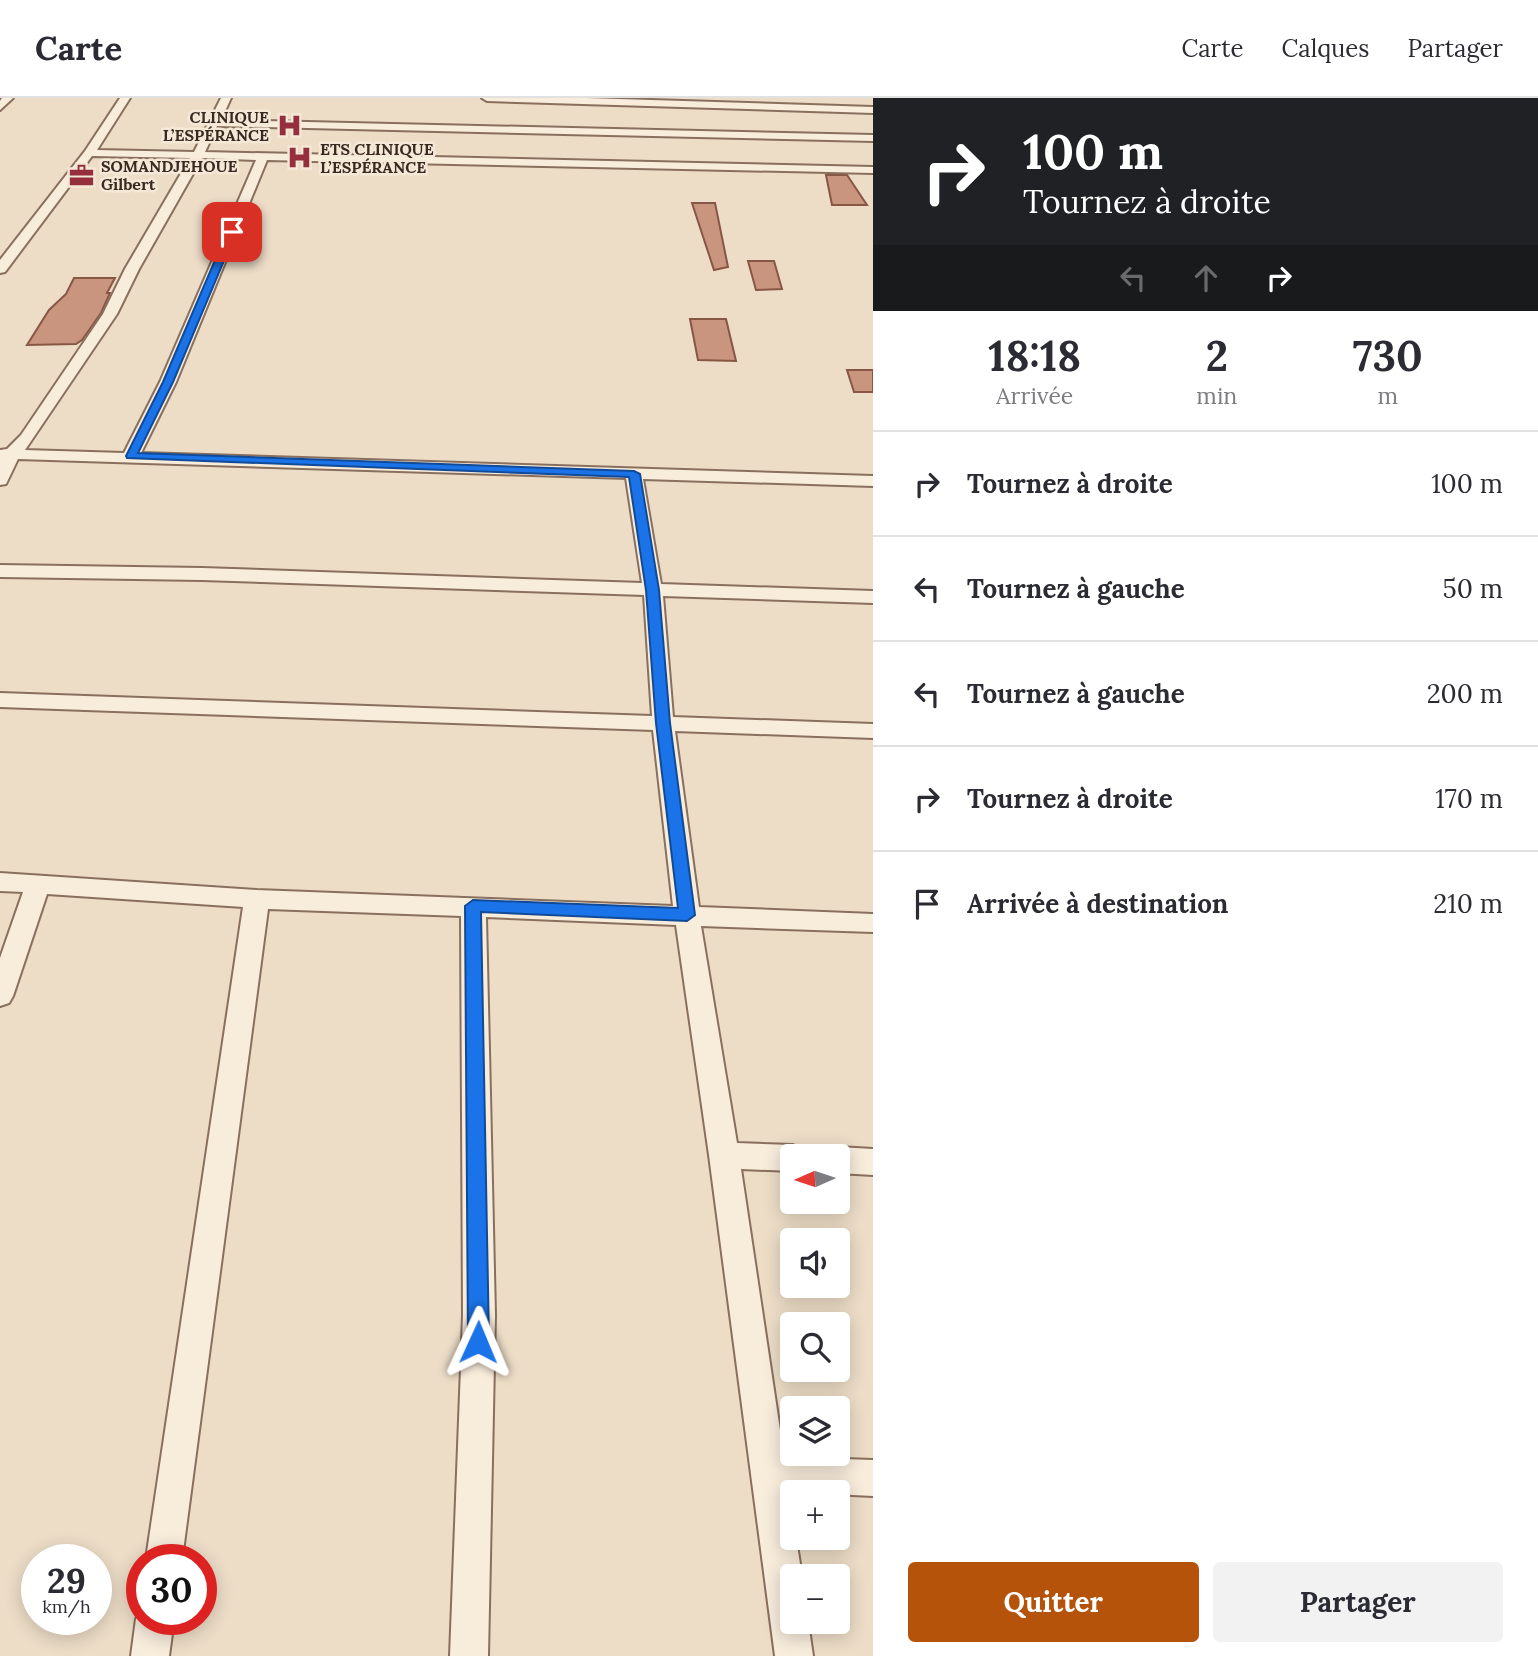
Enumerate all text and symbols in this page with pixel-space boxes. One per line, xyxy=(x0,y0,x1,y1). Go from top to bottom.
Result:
text: Carte xyxy=(35,27,122,69)
text: Carte xyxy=(1181,33,1243,64)
text: Calques xyxy=(1281,33,1369,64)
text: Partager xyxy=(1407,33,1503,64)
place label: CLINIQUE L’ESPÉRANCE xyxy=(163,107,269,145)
hospital icon: CLINIQUE L’ESPÉRANCE xyxy=(275,112,303,140)
text: 100 m xyxy=(1023,120,1163,182)
icon: right xyxy=(908,126,999,217)
place label: ETS CLINIQUE L’ESPÉRANCE xyxy=(320,139,434,177)
hospital icon: ETS CLINIQUE L’ESPÉRANCE xyxy=(286,144,314,172)
place label: SOMANDJEHOUE Gilbert xyxy=(101,156,238,194)
office icon: SOMANDJEHOUE Gilbert xyxy=(67,161,95,189)
text: Tournez à droite xyxy=(1023,181,1271,222)
pin xyxy=(202,202,262,262)
icon: arrive xyxy=(213,213,251,251)
icon: left xyxy=(1114,259,1152,297)
icon: ahead xyxy=(1187,259,1225,297)
icon: right xyxy=(1260,259,1298,297)
text: 18:18 xyxy=(988,329,1081,383)
text: 2 xyxy=(1206,329,1228,383)
text: 730 xyxy=(1353,329,1423,383)
text: Arrivée xyxy=(996,381,1073,410)
text: min xyxy=(1196,381,1237,410)
text: m xyxy=(1377,381,1398,410)
icon: right xyxy=(908,465,946,503)
text: Tournez à droite xyxy=(967,467,1173,500)
text: 100 m xyxy=(1431,467,1503,500)
icon: left xyxy=(908,570,946,608)
text: Tournez à gauche xyxy=(967,572,1185,605)
text: 50 m xyxy=(1443,572,1503,605)
icon: left xyxy=(908,675,946,713)
text: Tournez à gauche xyxy=(967,677,1185,710)
text: 200 m xyxy=(1427,677,1503,710)
icon: right xyxy=(908,780,946,818)
text: Tournez à droite xyxy=(967,782,1173,815)
text: 170 m xyxy=(1435,782,1503,815)
icon: arrive xyxy=(908,885,946,923)
text: Arrivée à destination xyxy=(967,887,1228,920)
text: 210 m xyxy=(1433,887,1503,920)
north arrow xyxy=(780,1144,850,1214)
map controls xyxy=(780,1144,850,1634)
button: sound xyxy=(780,1228,850,1298)
position arrow xyxy=(441,1305,515,1379)
button: search xyxy=(780,1312,850,1382)
button: layers xyxy=(780,1396,850,1466)
button: + xyxy=(780,1480,850,1550)
speed limit sign: 30 xyxy=(126,1544,217,1635)
text: 29 xyxy=(47,1558,86,1603)
button: Quitter xyxy=(908,1562,1199,1642)
button: Partager xyxy=(1213,1562,1503,1642)
button: − xyxy=(780,1564,850,1634)
text: km/h xyxy=(42,1595,91,1618)

